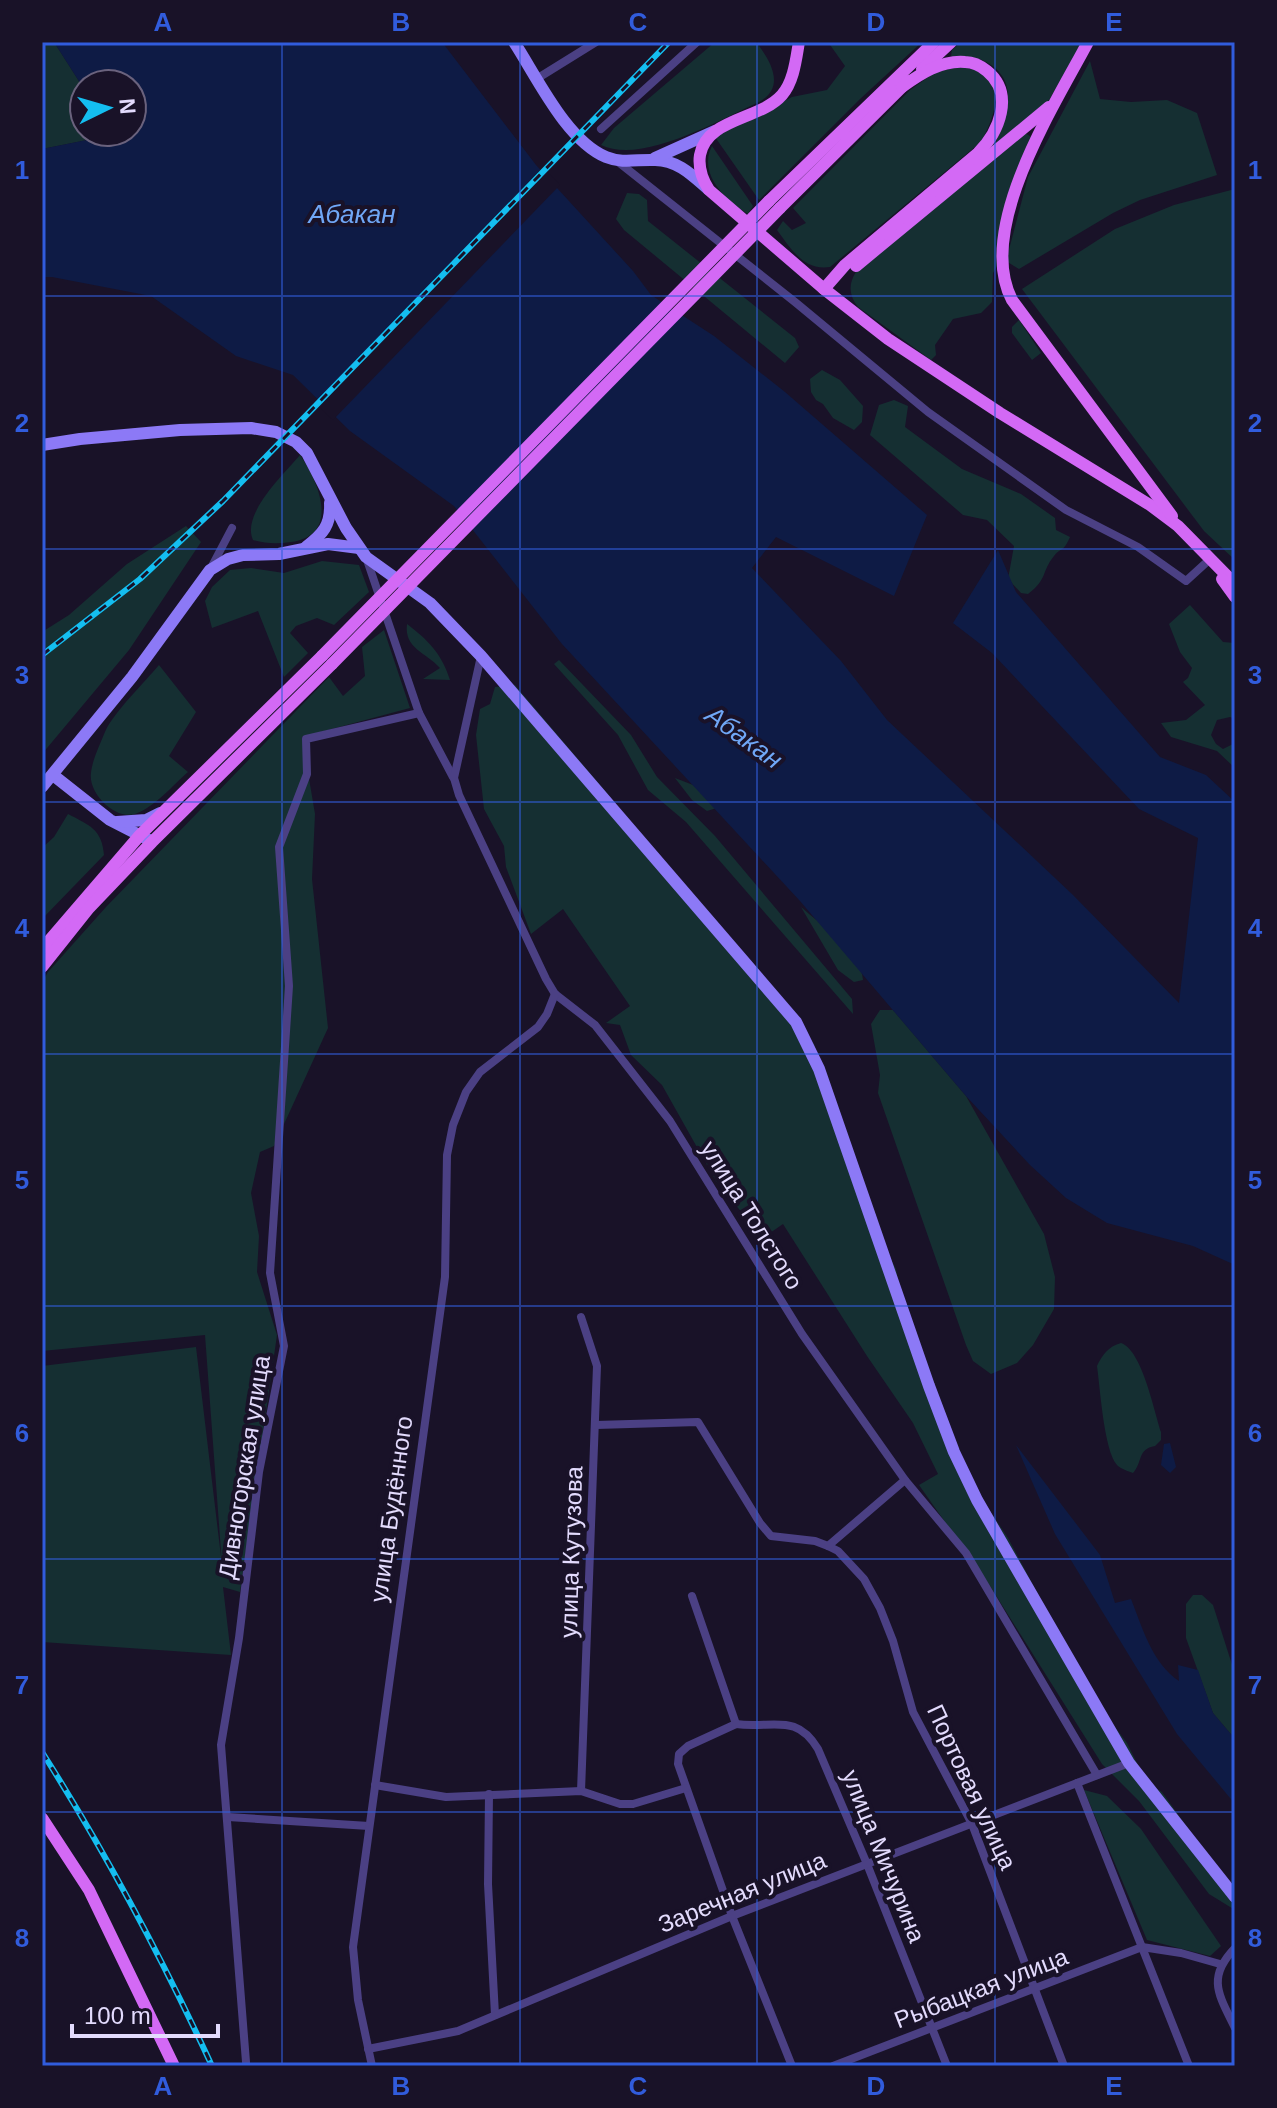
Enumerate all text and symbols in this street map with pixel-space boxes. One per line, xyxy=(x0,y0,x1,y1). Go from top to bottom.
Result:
text: A xyxy=(154,7,173,37)
text: B xyxy=(392,7,410,37)
text: C xyxy=(629,7,648,37)
text: D xyxy=(867,7,885,37)
text: E xyxy=(1105,7,1123,37)
north arrow xyxy=(68,68,148,148)
text: N xyxy=(114,97,141,115)
text: 1 xyxy=(15,155,29,185)
text: 1 xyxy=(1248,155,1262,185)
water label: Абакан xyxy=(306,199,396,229)
text: 2 xyxy=(15,408,29,438)
text: 2 xyxy=(1248,408,1262,438)
text: 3 xyxy=(15,660,29,690)
text: 3 xyxy=(1248,660,1262,690)
water label: Абакан xyxy=(698,698,788,775)
text: 4 xyxy=(15,913,30,943)
text: 4 xyxy=(1248,913,1263,943)
street label: улица Толстого xyxy=(696,1136,808,1294)
text: 5 xyxy=(15,1165,29,1195)
text: 5 xyxy=(1248,1165,1262,1195)
street label: Дивногорская улица xyxy=(213,1353,275,1581)
street label: улица Будённого xyxy=(365,1414,417,1604)
text: 6 xyxy=(15,1418,29,1448)
text: 6 xyxy=(1248,1418,1262,1448)
street label: улица Кутузова xyxy=(555,1465,588,1638)
text: 7 xyxy=(15,1670,29,1700)
text: 7 xyxy=(1248,1670,1262,1700)
street label: Портовая улица xyxy=(922,1700,1022,1874)
street label: улица Мичурина xyxy=(837,1766,931,1947)
street label: Заречная улица xyxy=(654,1846,830,1938)
text: 8 xyxy=(15,1923,29,1953)
text: 8 xyxy=(1248,1923,1262,1953)
street label: Рыбацкая улица xyxy=(890,1942,1072,2033)
scale bar xyxy=(72,1988,218,2038)
text: 100 m xyxy=(84,2002,151,2029)
text: A xyxy=(154,2071,173,2101)
text: B xyxy=(392,2071,410,2101)
text: C xyxy=(629,2071,648,2101)
text: D xyxy=(867,2071,885,2101)
text: E xyxy=(1105,2071,1123,2101)

